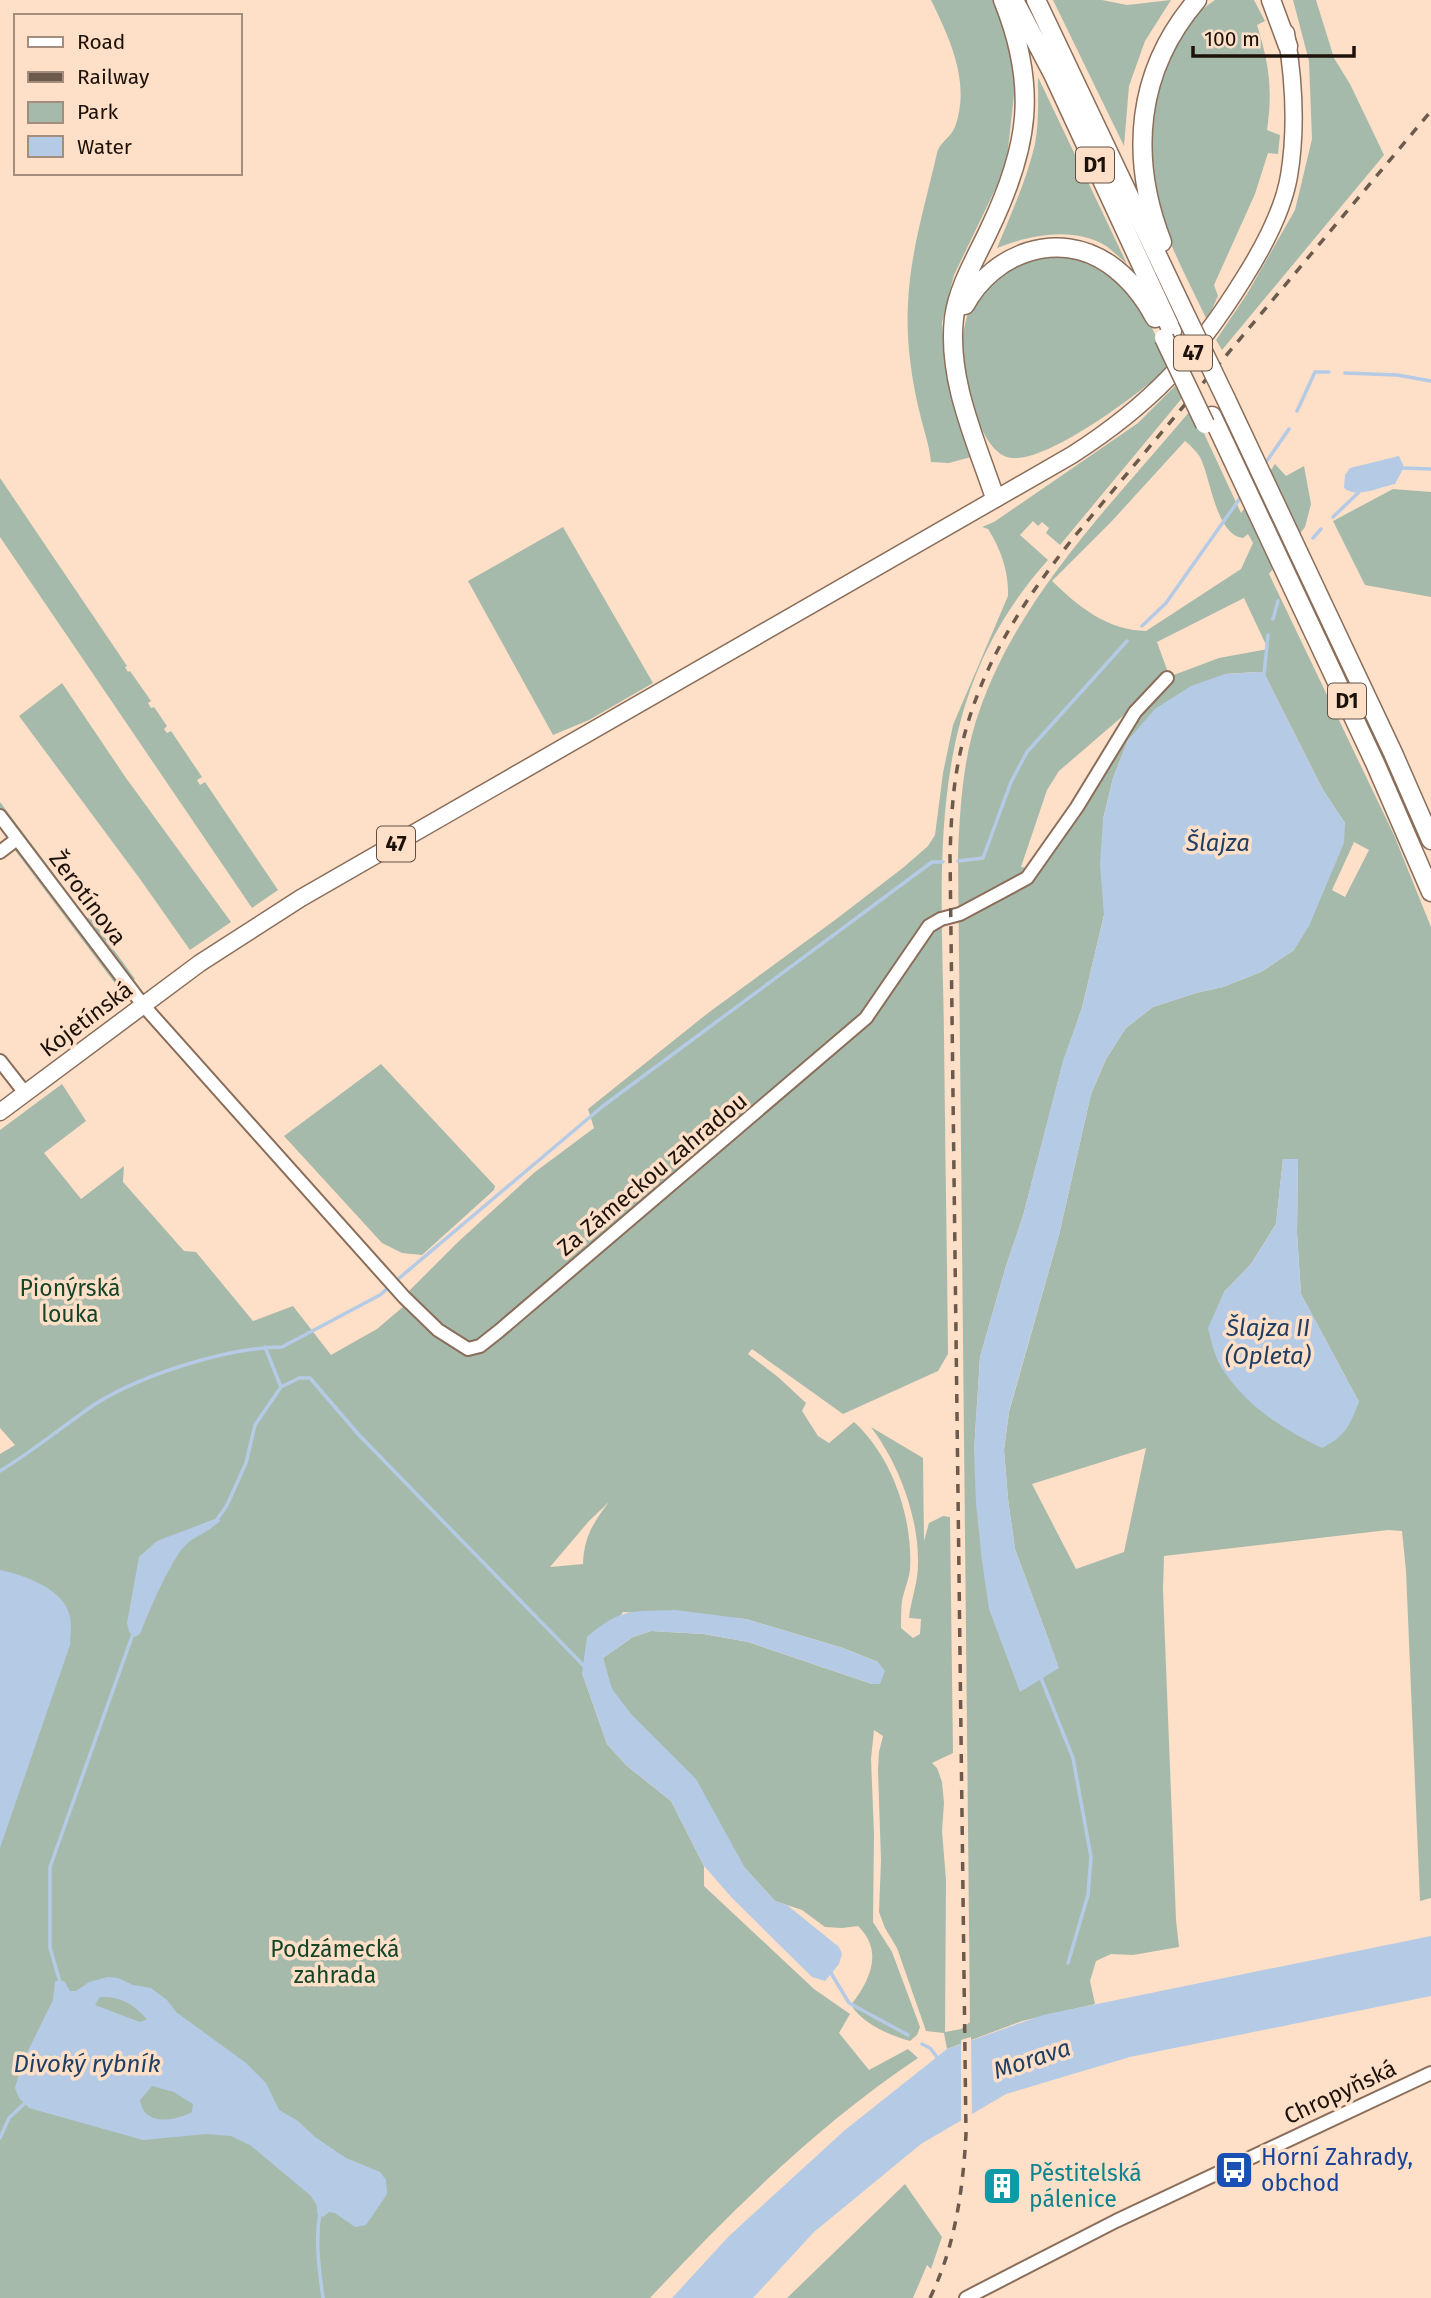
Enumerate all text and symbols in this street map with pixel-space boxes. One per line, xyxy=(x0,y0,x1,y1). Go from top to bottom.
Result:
legend xyxy=(14,14,242,175)
scale bar xyxy=(1193,14,1354,58)
text: 100 m xyxy=(1204,26,1260,52)
text: Road xyxy=(77,29,125,55)
text: Railway xyxy=(77,64,150,90)
text: Park xyxy=(77,99,119,125)
text: Water xyxy=(77,134,132,160)
road number: D1 xyxy=(1076,148,1114,182)
road number: 47 xyxy=(1174,336,1212,370)
road number: D1 xyxy=(1328,684,1366,718)
road number: 47 xyxy=(377,826,415,862)
water label: Šlajza xyxy=(1185,828,1250,857)
street label: Žerotínova xyxy=(43,845,133,951)
street label: Kojetínská xyxy=(34,975,138,1063)
street label: Za Zámeckou zahradou xyxy=(551,1086,753,1262)
park label: Pionýrská louka xyxy=(19,1274,121,1328)
water label: Šlajza II (Opleta) xyxy=(1225,1313,1312,1370)
park label: Podzámecká zahrada xyxy=(270,1935,400,1989)
water label: Morava xyxy=(990,2033,1074,2085)
water label: Divoký rybník xyxy=(13,2050,161,2078)
street label: Chropyňská xyxy=(1279,2054,1401,2130)
place label: Horní Zahrady, obchod xyxy=(1261,2143,1413,2197)
bus stop icon: Horní Zahrady, obchod xyxy=(1213,2149,1255,2191)
place label: Pěstitelská pálenice xyxy=(1029,2159,1142,2213)
building icon: Pěstitelská pálenice xyxy=(981,2165,1023,2207)

